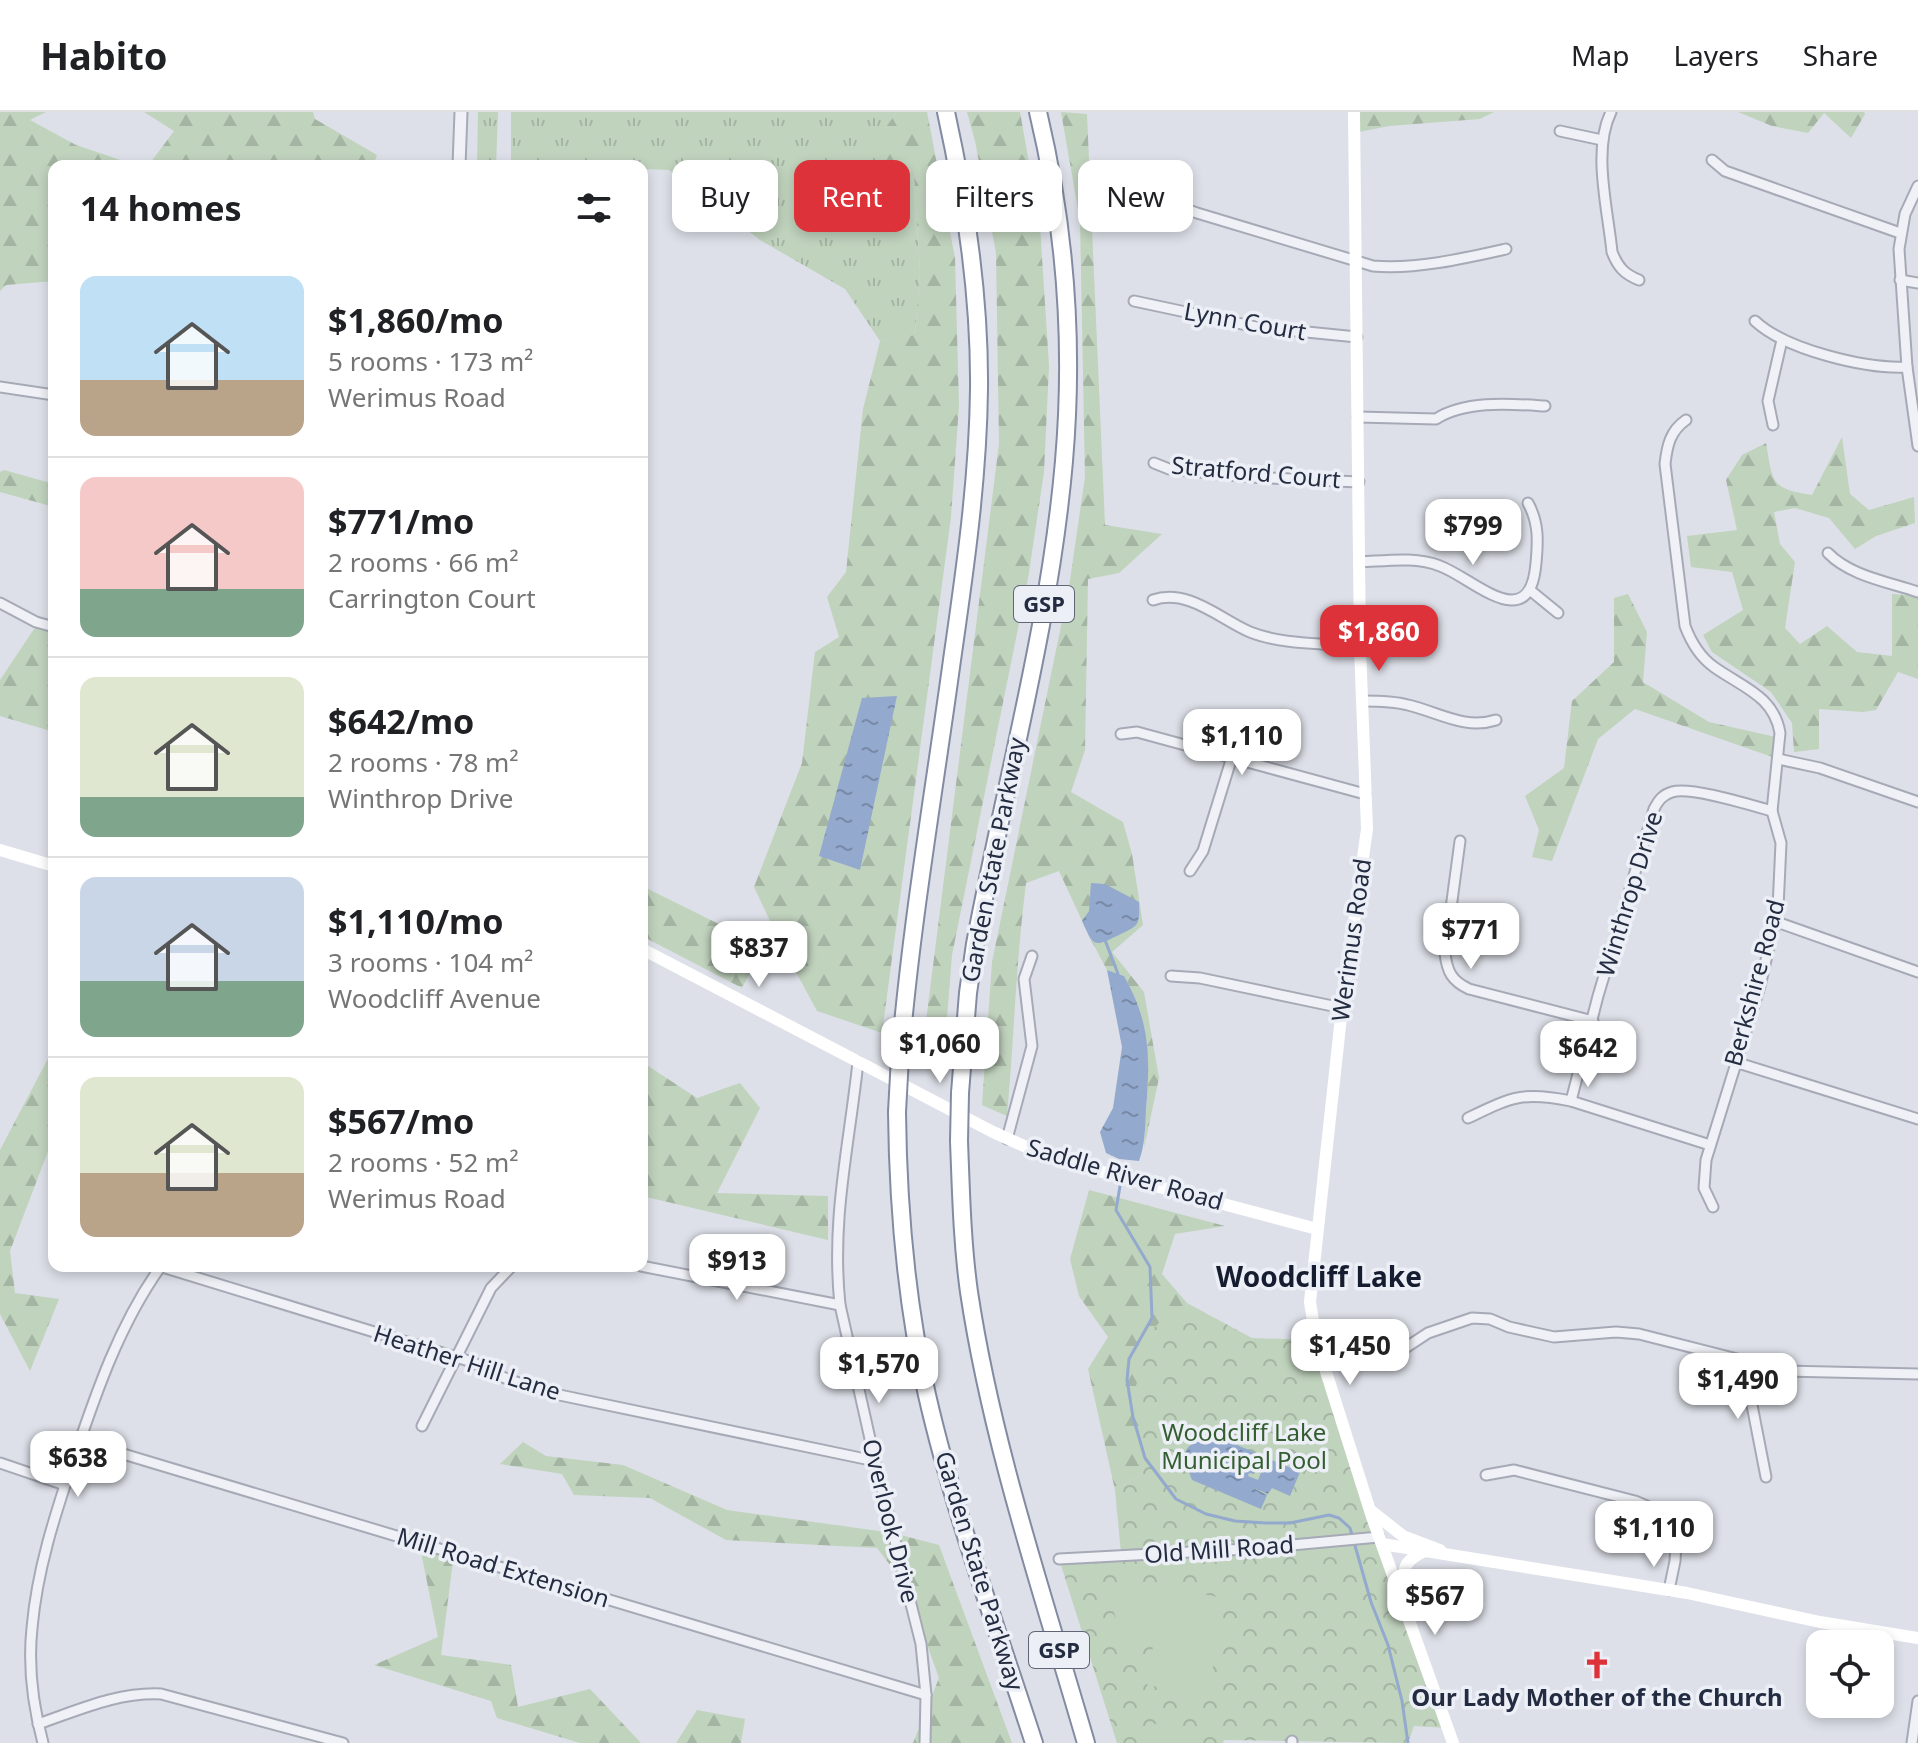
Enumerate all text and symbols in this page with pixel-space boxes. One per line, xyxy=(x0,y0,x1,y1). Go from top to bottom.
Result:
text: Habito xyxy=(40,29,167,81)
text: Map xyxy=(1571,36,1629,74)
text: Layers xyxy=(1673,36,1759,74)
text: Share xyxy=(1803,36,1878,74)
chip: Buy xyxy=(672,160,778,232)
chip: Rent xyxy=(794,160,910,232)
chip: Filters xyxy=(926,160,1062,232)
chip: New xyxy=(1078,160,1193,232)
text: 14 homes xyxy=(80,185,242,231)
icon: filters xyxy=(572,186,616,230)
street label: Lynn Court xyxy=(1181,294,1309,348)
text: $1,860/mo xyxy=(328,297,503,343)
icon: home xyxy=(144,308,240,404)
text: 5 rooms · 173 m² xyxy=(328,343,533,379)
text: Werimus Road xyxy=(328,379,506,415)
street label: Stratford Court xyxy=(1170,448,1342,495)
text: $771/mo xyxy=(328,498,474,544)
pin: $799 xyxy=(1426,499,1520,567)
text: $799 xyxy=(1443,507,1503,543)
icon: home xyxy=(144,509,240,605)
text: 2 rooms · 66 m² xyxy=(328,544,518,580)
text: Carrington Court xyxy=(328,580,536,616)
road number: GSP xyxy=(1014,586,1074,622)
pin: $1,860 xyxy=(1314,605,1444,673)
text: $1,860 xyxy=(1338,613,1420,649)
text: $642/mo xyxy=(328,698,474,744)
icon: home xyxy=(144,709,240,805)
pin: $1,110 xyxy=(1177,709,1307,777)
text: $1,110 xyxy=(1201,717,1283,753)
street label: Garden State Parkway xyxy=(953,734,1033,985)
text: 2 rooms · 78 m² xyxy=(328,744,518,780)
text: Winthrop Drive xyxy=(328,780,513,816)
street label: Winthrop Drive xyxy=(1588,807,1669,980)
street label: Werimus Road xyxy=(1323,856,1378,1023)
street label: Berkshire Road xyxy=(1715,896,1792,1070)
text: $1,110/mo xyxy=(328,898,503,944)
pin: $771 xyxy=(1424,903,1518,971)
icon: home xyxy=(144,909,240,1005)
text: $771 xyxy=(1441,911,1501,947)
pin: $837 xyxy=(712,921,806,989)
text: $837 xyxy=(729,929,789,965)
text: 3 rooms · 104 m² xyxy=(328,944,533,980)
text: Woodcliff Avenue xyxy=(328,980,541,1016)
pin: $1,060 xyxy=(875,1017,1005,1085)
pin: $642 xyxy=(1541,1021,1635,1089)
text: $1,060 xyxy=(899,1025,981,1061)
text: $642 xyxy=(1558,1029,1618,1065)
text: $567/mo xyxy=(328,1098,474,1144)
icon: home xyxy=(144,1109,240,1205)
street label: Saddle River Road xyxy=(1023,1130,1227,1217)
text: 2 rooms · 52 m² xyxy=(328,1144,518,1180)
text: Werimus Road xyxy=(328,1180,506,1216)
pin: $913 xyxy=(690,1234,784,1302)
text: $913 xyxy=(707,1242,767,1278)
district label: Woodcliff Lake xyxy=(1216,1257,1422,1295)
street label: Heather Hill Lane xyxy=(370,1316,565,1407)
pin: $1,450 xyxy=(1285,1319,1415,1387)
text: $1,450 xyxy=(1309,1327,1391,1363)
pin: $1,570 xyxy=(814,1337,944,1405)
text: $1,570 xyxy=(838,1345,920,1381)
pin: $1,490 xyxy=(1673,1353,1803,1421)
text: $1,490 xyxy=(1697,1361,1779,1397)
park label: Woodcliff Lake Municipal Pool xyxy=(1161,1415,1327,1476)
pin: $638 xyxy=(31,1431,125,1499)
street label: Overlook Drive xyxy=(855,1435,928,1606)
text: $638 xyxy=(48,1439,108,1475)
street label: Garden State Parkway xyxy=(928,1447,1033,1695)
pin: $1,110 xyxy=(1589,1501,1719,1569)
text: $1,110 xyxy=(1613,1509,1695,1545)
street label: Mill Road Extension xyxy=(393,1519,614,1615)
street label: Old Mill Road xyxy=(1143,1527,1295,1570)
pin: $567 xyxy=(1388,1569,1482,1637)
text: $567 xyxy=(1405,1577,1465,1613)
map controls xyxy=(1806,1630,1894,1718)
button: locate xyxy=(1806,1630,1894,1718)
road number: GSP xyxy=(1029,1632,1089,1668)
church icon: Our Lady Mother of the Church xyxy=(1582,1650,1612,1680)
place label: Our Lady Mother of the Church xyxy=(1411,1680,1783,1713)

